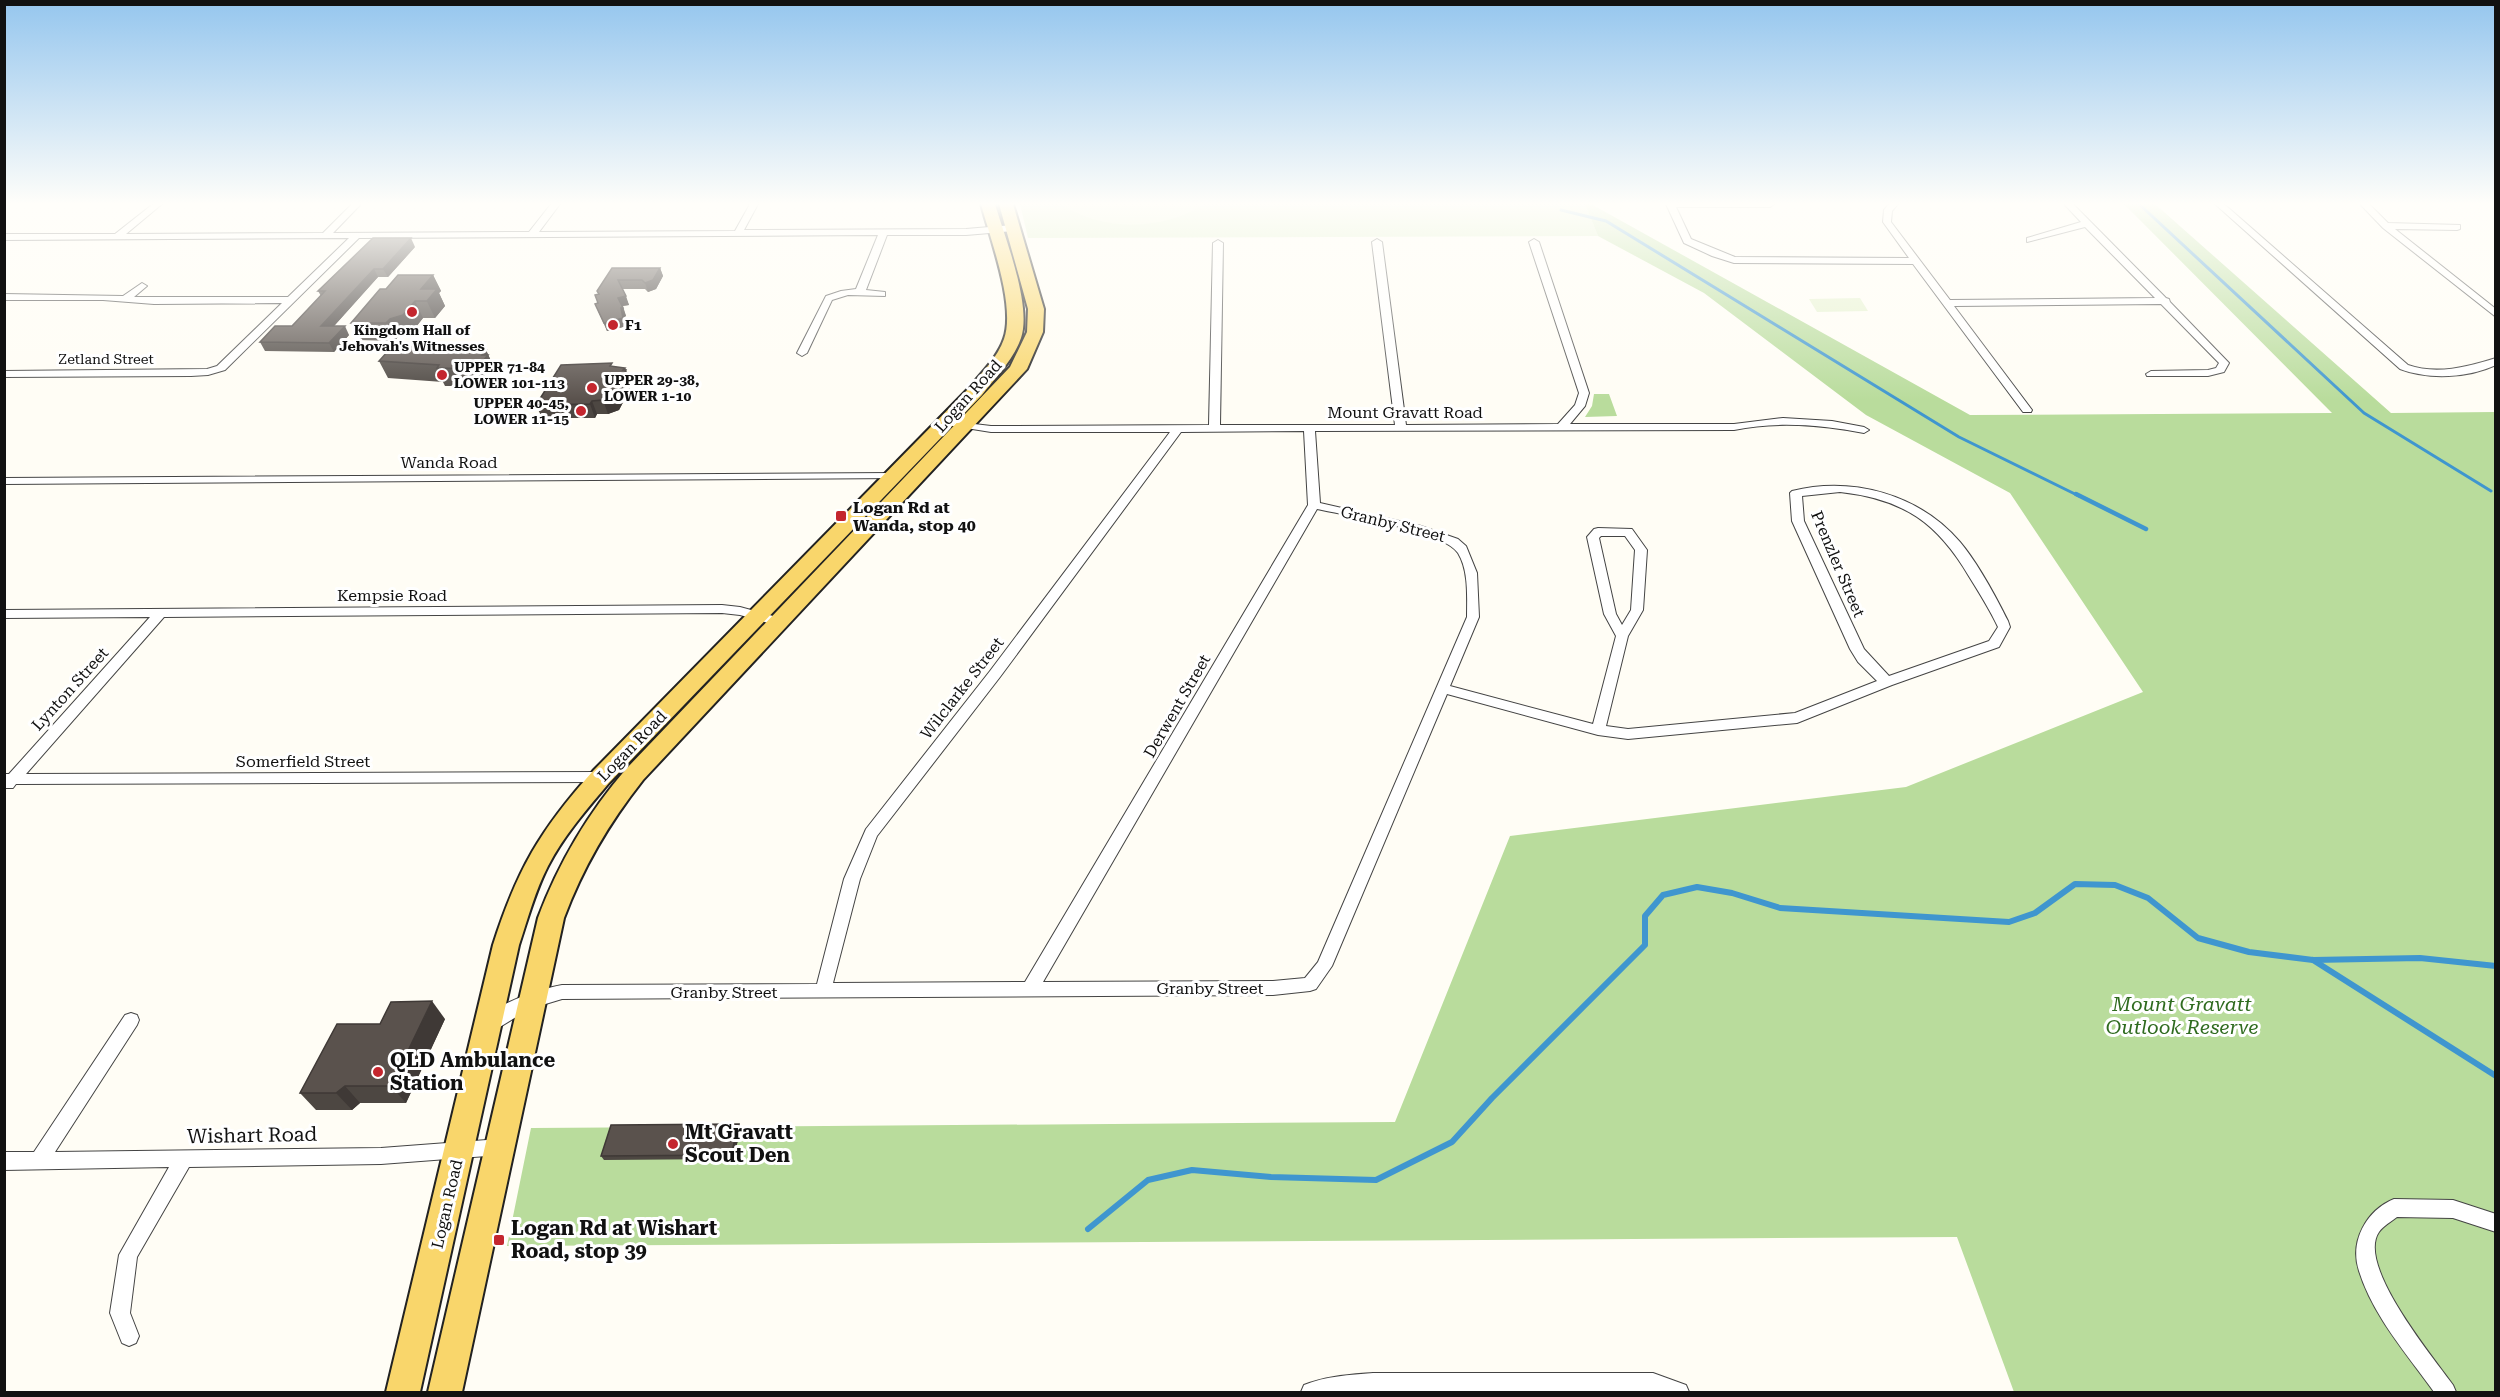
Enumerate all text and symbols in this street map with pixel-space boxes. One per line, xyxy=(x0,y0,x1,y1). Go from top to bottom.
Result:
marker: Kingdom Hall of Jehovah's Witnesses xyxy=(405,305,419,319)
place label: F1 xyxy=(625,317,642,333)
marker: F1 xyxy=(606,318,620,332)
place label: Kingdom Hall of Jehovah's Witnesses xyxy=(339,322,485,354)
street label: Zetland Street xyxy=(58,351,154,367)
street label: Logan Road xyxy=(931,356,1005,436)
place label: UPPER 71-84 LOWER 101-113 xyxy=(454,359,565,391)
marker: UPPER 71-84 LOWER 101-113 xyxy=(435,368,449,382)
place label: UPPER 29-38, LOWER 1-10 xyxy=(604,372,699,404)
marker: UPPER 29-38, LOWER 1-10 xyxy=(585,381,599,395)
place label: UPPER 40-45, LOWER 11-15 xyxy=(474,395,569,427)
street label: Mount Gravatt Road xyxy=(1327,403,1483,422)
marker: UPPER 40-45, LOWER 11-15 xyxy=(574,404,588,418)
street label: Wanda Road xyxy=(401,453,497,472)
place label: Logan Rd at Wanda, stop 40 xyxy=(853,498,976,535)
street label: Granby Street xyxy=(1339,502,1447,546)
street label: Prenzler Street xyxy=(1807,508,1869,620)
marker: Logan Rd at Wanda, stop 40 xyxy=(834,509,848,523)
street label: Kempsie Road xyxy=(337,586,447,605)
street label: Wilclarke Street xyxy=(916,633,1008,743)
street label: Lynton Street xyxy=(28,643,112,734)
street label: Derwent Street xyxy=(1140,651,1214,761)
street label: Logan Road xyxy=(594,707,670,785)
street label: Somerfield Street xyxy=(236,752,370,771)
street label: Granby Street xyxy=(1156,979,1264,998)
street label: Granby Street xyxy=(670,983,778,1002)
park label: Mount Gravatt Outlook Reserve xyxy=(2106,992,2258,1039)
place label: QLD Ambulance Station xyxy=(390,1048,555,1095)
marker: QLD Ambulance Station xyxy=(371,1065,385,1079)
place label: Mt Gravatt Scout Den xyxy=(685,1120,793,1167)
street label: Wishart Road xyxy=(187,1122,317,1148)
marker: Mt Gravatt Scout Den xyxy=(666,1137,680,1151)
street label: Logan Road xyxy=(428,1158,466,1250)
place label: Logan Rd at Wishart Road, stop 39 xyxy=(511,1216,717,1263)
marker: Logan Rd at Wishart Road, stop 39 xyxy=(492,1233,506,1247)

